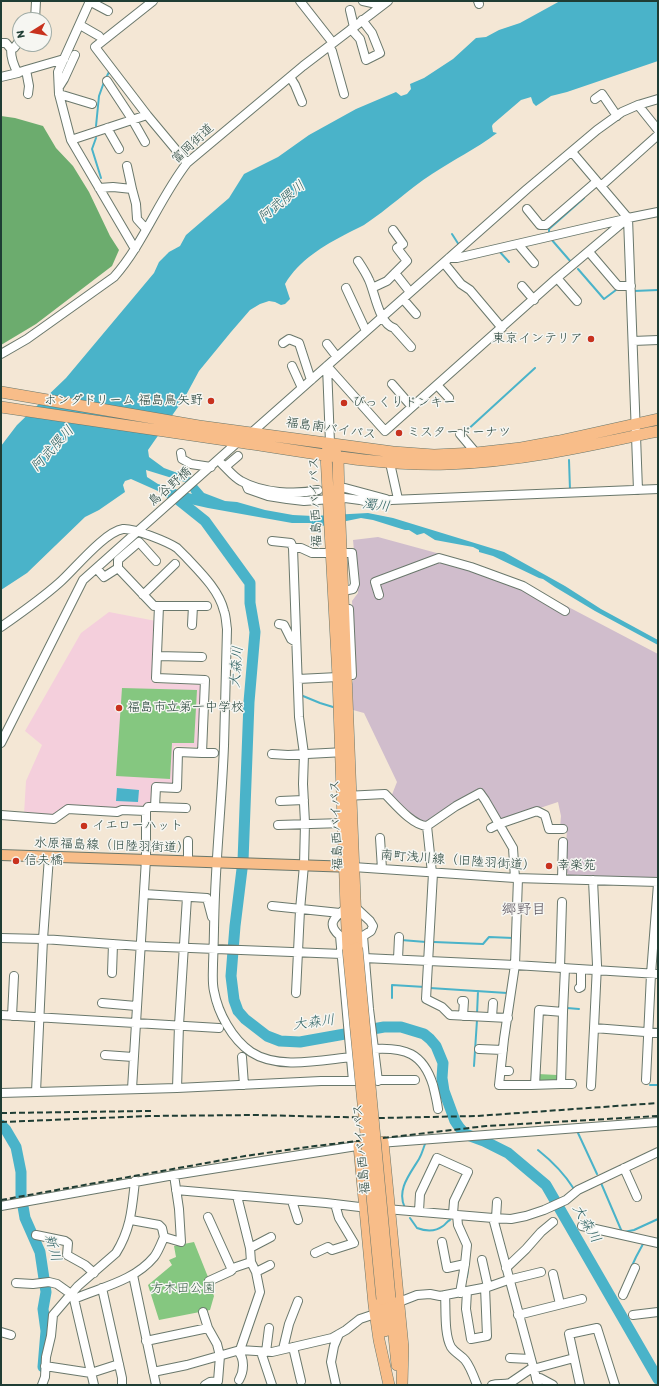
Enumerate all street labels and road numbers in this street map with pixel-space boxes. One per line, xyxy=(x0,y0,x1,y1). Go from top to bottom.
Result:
street label: 富岡街道 xyxy=(169,121,217,167)
street label: 福島南バイパス xyxy=(285,415,377,443)
street label: 福島西バイパス xyxy=(307,456,325,548)
street label: 鳥谷野橋 xyxy=(145,464,195,510)
street label: 福島西バイパス xyxy=(328,779,346,871)
street label: 水原福島線（旧陸羽街道） xyxy=(34,835,190,857)
street label: 南町浅川線（旧陸羽街道） xyxy=(380,848,536,874)
street label: 福島西バイパス xyxy=(350,1103,374,1195)

